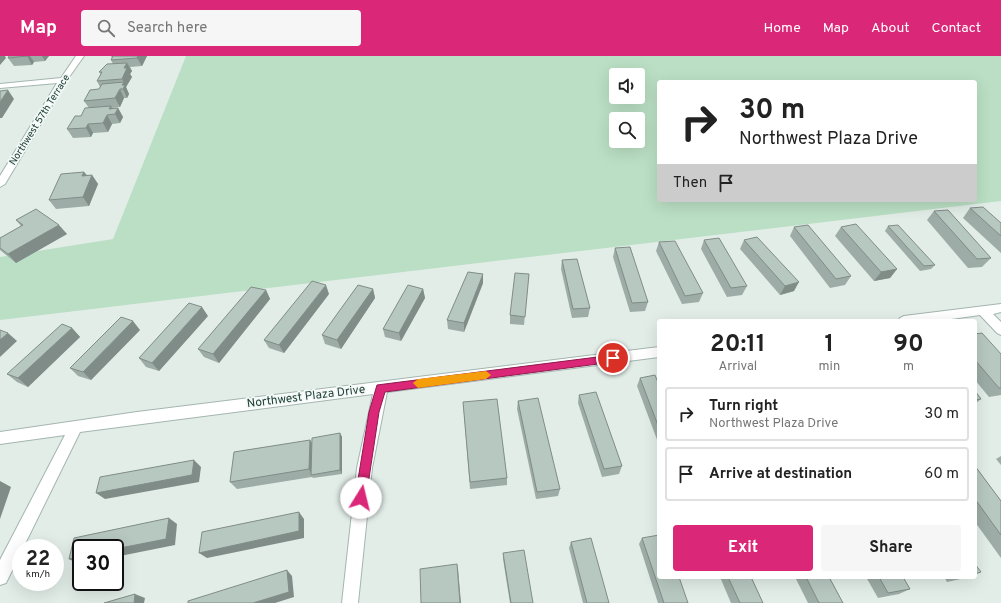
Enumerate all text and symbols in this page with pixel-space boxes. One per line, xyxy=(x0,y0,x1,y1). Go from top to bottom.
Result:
search box xyxy=(81,10,361,46)
text: Map xyxy=(20,16,57,40)
icon: search xyxy=(95,17,117,39)
text: Search here xyxy=(127,19,207,38)
text: Home xyxy=(764,20,801,37)
text: Map xyxy=(823,20,849,37)
text: About xyxy=(871,20,910,37)
text: Contact xyxy=(932,20,981,37)
map controls xyxy=(609,68,645,148)
button: sound xyxy=(609,68,645,104)
street label: Northwest 57th Terrace xyxy=(7,72,73,168)
text: 30 m xyxy=(739,93,805,129)
icon: right xyxy=(673,96,725,148)
button: search xyxy=(609,112,645,148)
text: Northwest Plaza Drive xyxy=(739,128,918,151)
icon: arrive xyxy=(715,172,737,194)
text: Then xyxy=(673,174,707,193)
text: 20:11 xyxy=(710,330,766,360)
text: 1 xyxy=(825,330,834,360)
text: 90 xyxy=(893,330,924,360)
pin xyxy=(596,341,630,375)
icon: arrive xyxy=(602,347,624,369)
text: Arrival xyxy=(718,359,757,375)
text: min xyxy=(819,359,840,375)
text: m xyxy=(903,359,914,375)
street label: Northwest Plaza Drive xyxy=(246,382,366,412)
text: Turn right xyxy=(709,397,778,416)
icon: right xyxy=(675,403,697,425)
text: 30 m xyxy=(924,405,959,424)
text: Northwest Plaza Drive xyxy=(709,416,838,432)
icon: arrive xyxy=(675,463,697,485)
text: Arrive at destination xyxy=(709,465,852,484)
text: 60 m xyxy=(924,465,959,484)
position arrow xyxy=(340,477,382,519)
button: Exit xyxy=(673,525,813,571)
button: Share xyxy=(821,525,961,571)
speed limit sign: 30 xyxy=(72,539,124,591)
text: 22 xyxy=(26,547,50,573)
text: km/h xyxy=(26,568,50,581)

